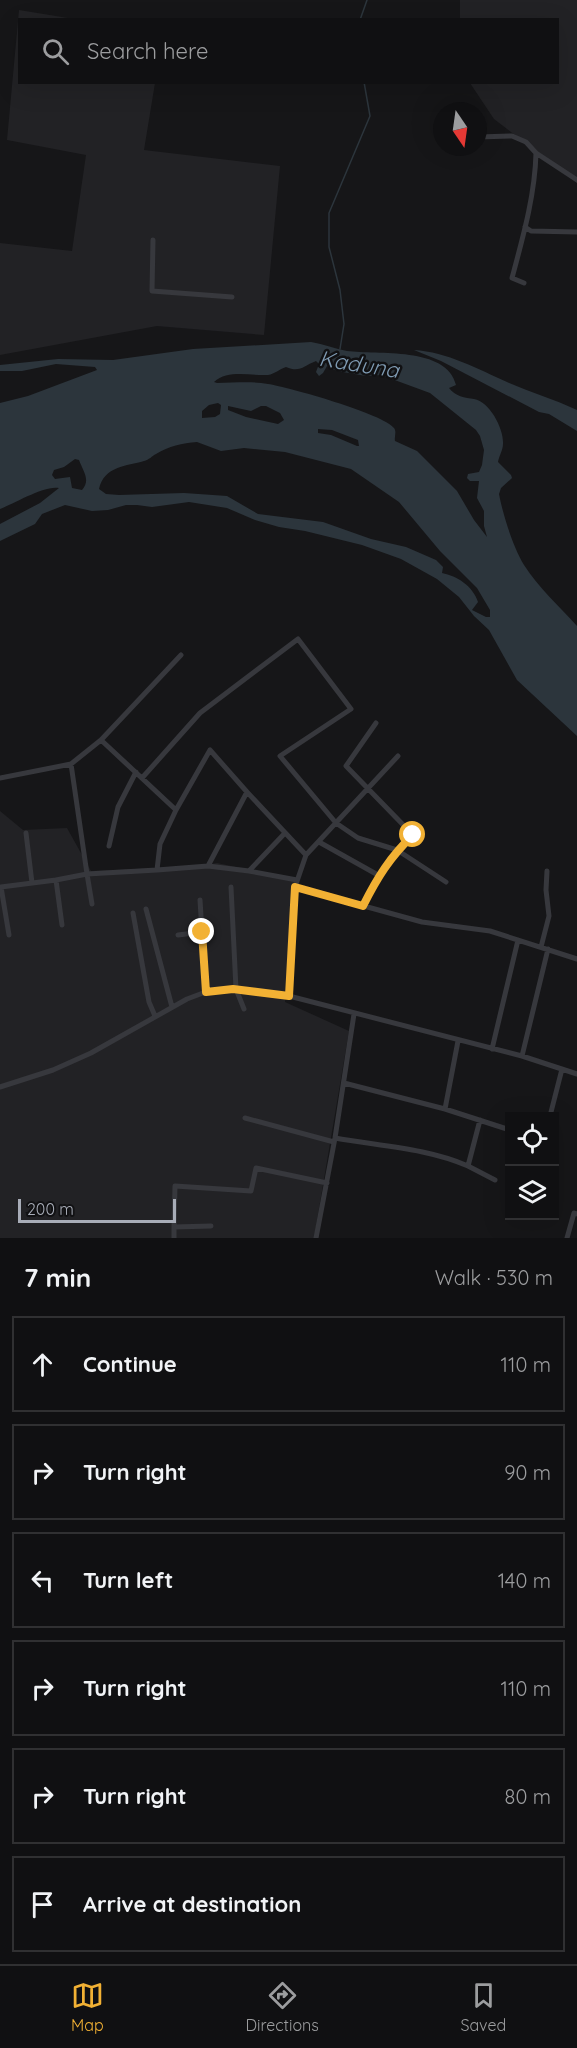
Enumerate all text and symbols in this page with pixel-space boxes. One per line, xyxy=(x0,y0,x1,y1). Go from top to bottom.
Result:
search box xyxy=(18,18,559,84)
icon: search xyxy=(39,35,72,68)
text: Search here xyxy=(87,37,208,65)
north arrow xyxy=(433,102,487,156)
water label: Kaduna xyxy=(317,344,403,384)
route start xyxy=(399,821,425,847)
route end xyxy=(188,918,214,944)
map controls xyxy=(505,1112,559,1220)
button: locate xyxy=(505,1112,559,1166)
button: layers xyxy=(505,1166,559,1220)
scale bar xyxy=(18,1196,176,1224)
text: 200 m xyxy=(27,1199,74,1219)
text: 7 min xyxy=(24,1261,91,1294)
text: Walk · 530 m xyxy=(435,1265,553,1290)
icon: ahead xyxy=(26,1348,59,1381)
text: Continue xyxy=(83,1350,177,1378)
text: 110 m xyxy=(501,1352,551,1377)
icon: right xyxy=(26,1456,59,1489)
text: Turn right xyxy=(83,1458,187,1486)
text: 90 m xyxy=(504,1460,551,1485)
icon: left xyxy=(26,1564,59,1597)
text: Turn left xyxy=(83,1566,173,1594)
text: 140 m xyxy=(498,1568,551,1593)
icon: right xyxy=(26,1672,59,1705)
text: Turn right xyxy=(83,1674,187,1702)
text: 110 m xyxy=(501,1676,551,1701)
icon: right xyxy=(26,1780,59,1813)
text: Turn right xyxy=(83,1782,187,1810)
text: 80 m xyxy=(505,1784,551,1809)
icon: arrive xyxy=(26,1888,59,1921)
text: Arrive at destination xyxy=(83,1890,301,1918)
tab: Map xyxy=(71,1979,104,2035)
tab: Directions xyxy=(246,1979,319,2035)
tab: Saved xyxy=(461,1979,506,2035)

